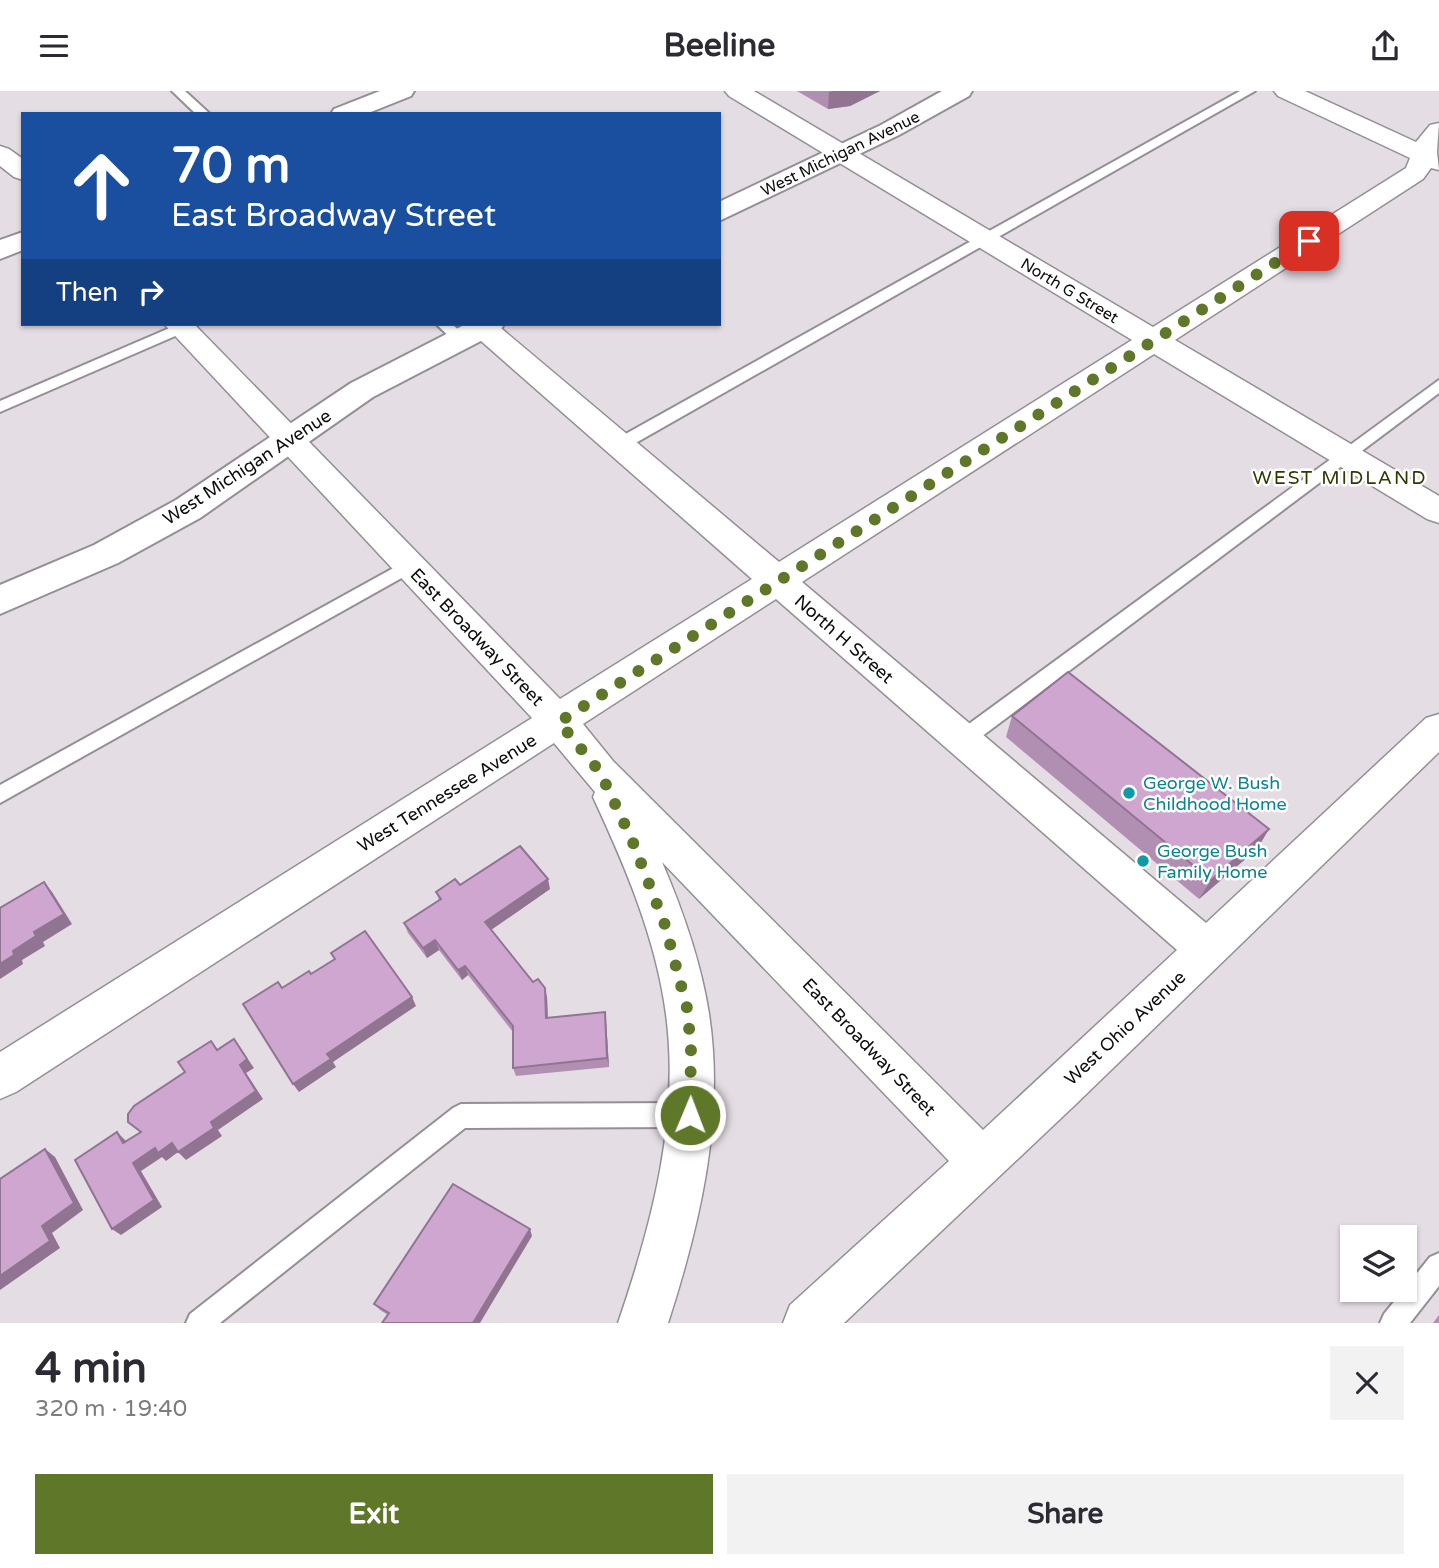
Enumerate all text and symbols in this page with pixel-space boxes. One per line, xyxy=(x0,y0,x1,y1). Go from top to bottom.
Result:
icon: menu xyxy=(35,27,73,65)
text: Beeline xyxy=(664,27,775,65)
icon: share xyxy=(1366,27,1404,65)
street label: West Michigan Avenue xyxy=(758,107,923,201)
text: 70 m xyxy=(171,137,290,196)
icon: ahead xyxy=(56,140,147,231)
text: East Broadway Street xyxy=(171,197,496,235)
pin xyxy=(1279,211,1339,271)
icon: arrive xyxy=(1290,222,1328,260)
street label: North G Street xyxy=(1017,254,1122,328)
icon: right xyxy=(132,273,170,311)
text: Then xyxy=(56,277,118,308)
street label: West Michigan Avenue xyxy=(159,404,335,530)
district label: WEST MIDLAND xyxy=(1252,467,1428,489)
street label: East Broadway Street xyxy=(406,564,549,711)
street label: North H Street xyxy=(790,590,898,688)
street label: West Tennessee Avenue xyxy=(354,729,540,857)
place label: George W. Bush Childhood Home xyxy=(1143,772,1287,815)
marker: George W. Bush Childhood Home xyxy=(1121,785,1137,801)
place label: George Bush Family Home xyxy=(1157,840,1268,883)
marker: George Bush Family Home xyxy=(1135,853,1151,869)
street label: West Ohio Avenue xyxy=(1060,966,1190,1090)
street label: East Broadway Street xyxy=(798,974,941,1121)
position arrow xyxy=(653,1078,727,1152)
map controls xyxy=(1340,1225,1417,1302)
button: layers xyxy=(1340,1225,1417,1302)
text: 4 min xyxy=(35,1343,147,1394)
button: close xyxy=(1330,1346,1404,1420)
text: 320 m · 19:40 xyxy=(35,1395,187,1423)
button: Exit xyxy=(35,1474,713,1554)
button: Share xyxy=(727,1474,1404,1554)

